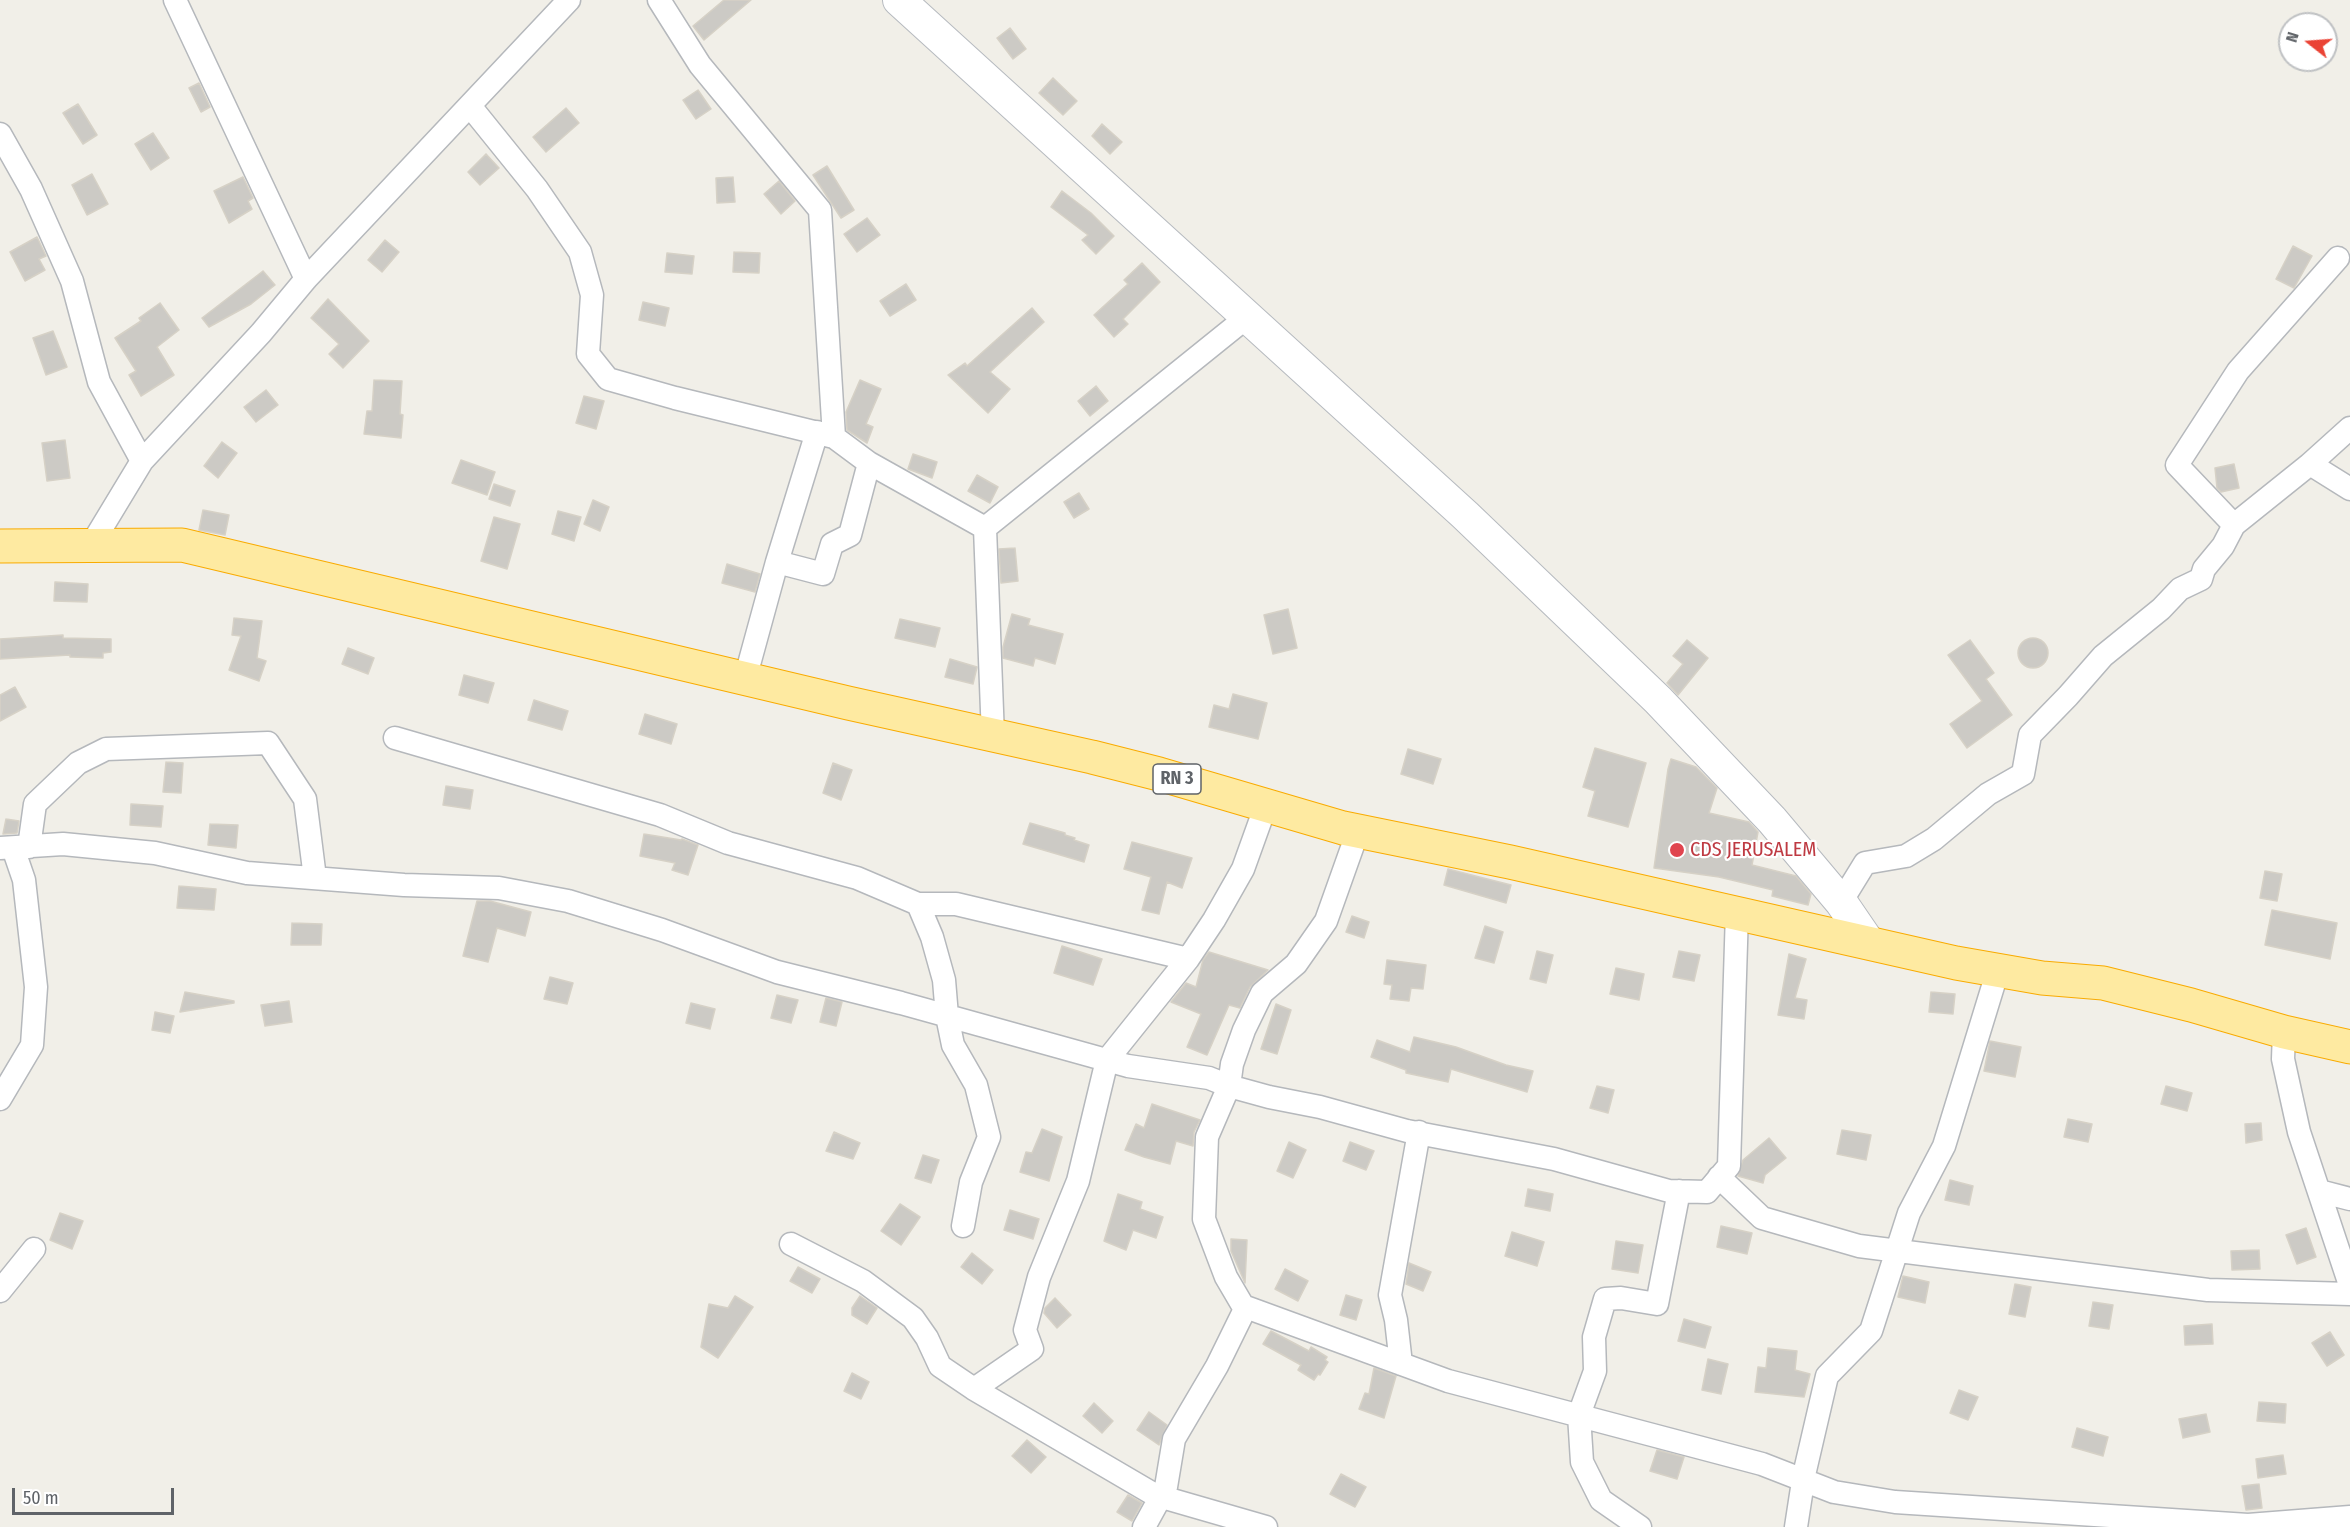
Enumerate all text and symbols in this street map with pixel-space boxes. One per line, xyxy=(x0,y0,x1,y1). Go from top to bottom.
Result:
north arrow xyxy=(2278,12,2338,72)
text: N xyxy=(2282,30,2303,45)
road number: RN 3 xyxy=(1153,764,1201,794)
place label: CDS JERUSALEM xyxy=(1690,838,1816,862)
marker: CDS JERUSALEM xyxy=(1668,841,1686,859)
scale bar xyxy=(15,1476,177,1514)
text: 50 m xyxy=(23,1487,59,1509)

